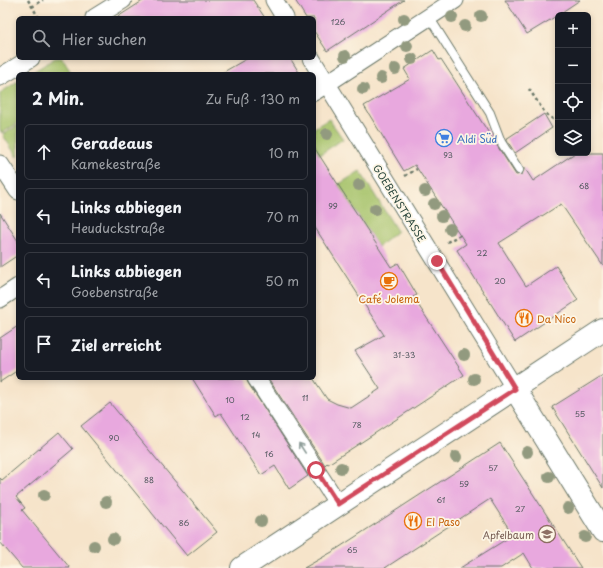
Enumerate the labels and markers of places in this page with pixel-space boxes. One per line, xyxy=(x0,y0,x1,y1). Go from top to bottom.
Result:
supermarket icon: Aldi Süd xyxy=(434,128,454,148)
place label: Aldi Süd xyxy=(457,131,498,146)
cafe icon: Café Jolema xyxy=(379,271,399,291)
place label: Café Jolema xyxy=(359,291,420,306)
restaurant icon: Da Nico xyxy=(514,308,534,328)
place label: Da Nico xyxy=(537,311,577,326)
restaurant icon: El Paso xyxy=(403,511,423,531)
place label: El Paso xyxy=(426,514,461,529)
school or university icon: Apfelbaum xyxy=(537,524,557,544)
place label: Apfelbaum xyxy=(483,527,534,542)

